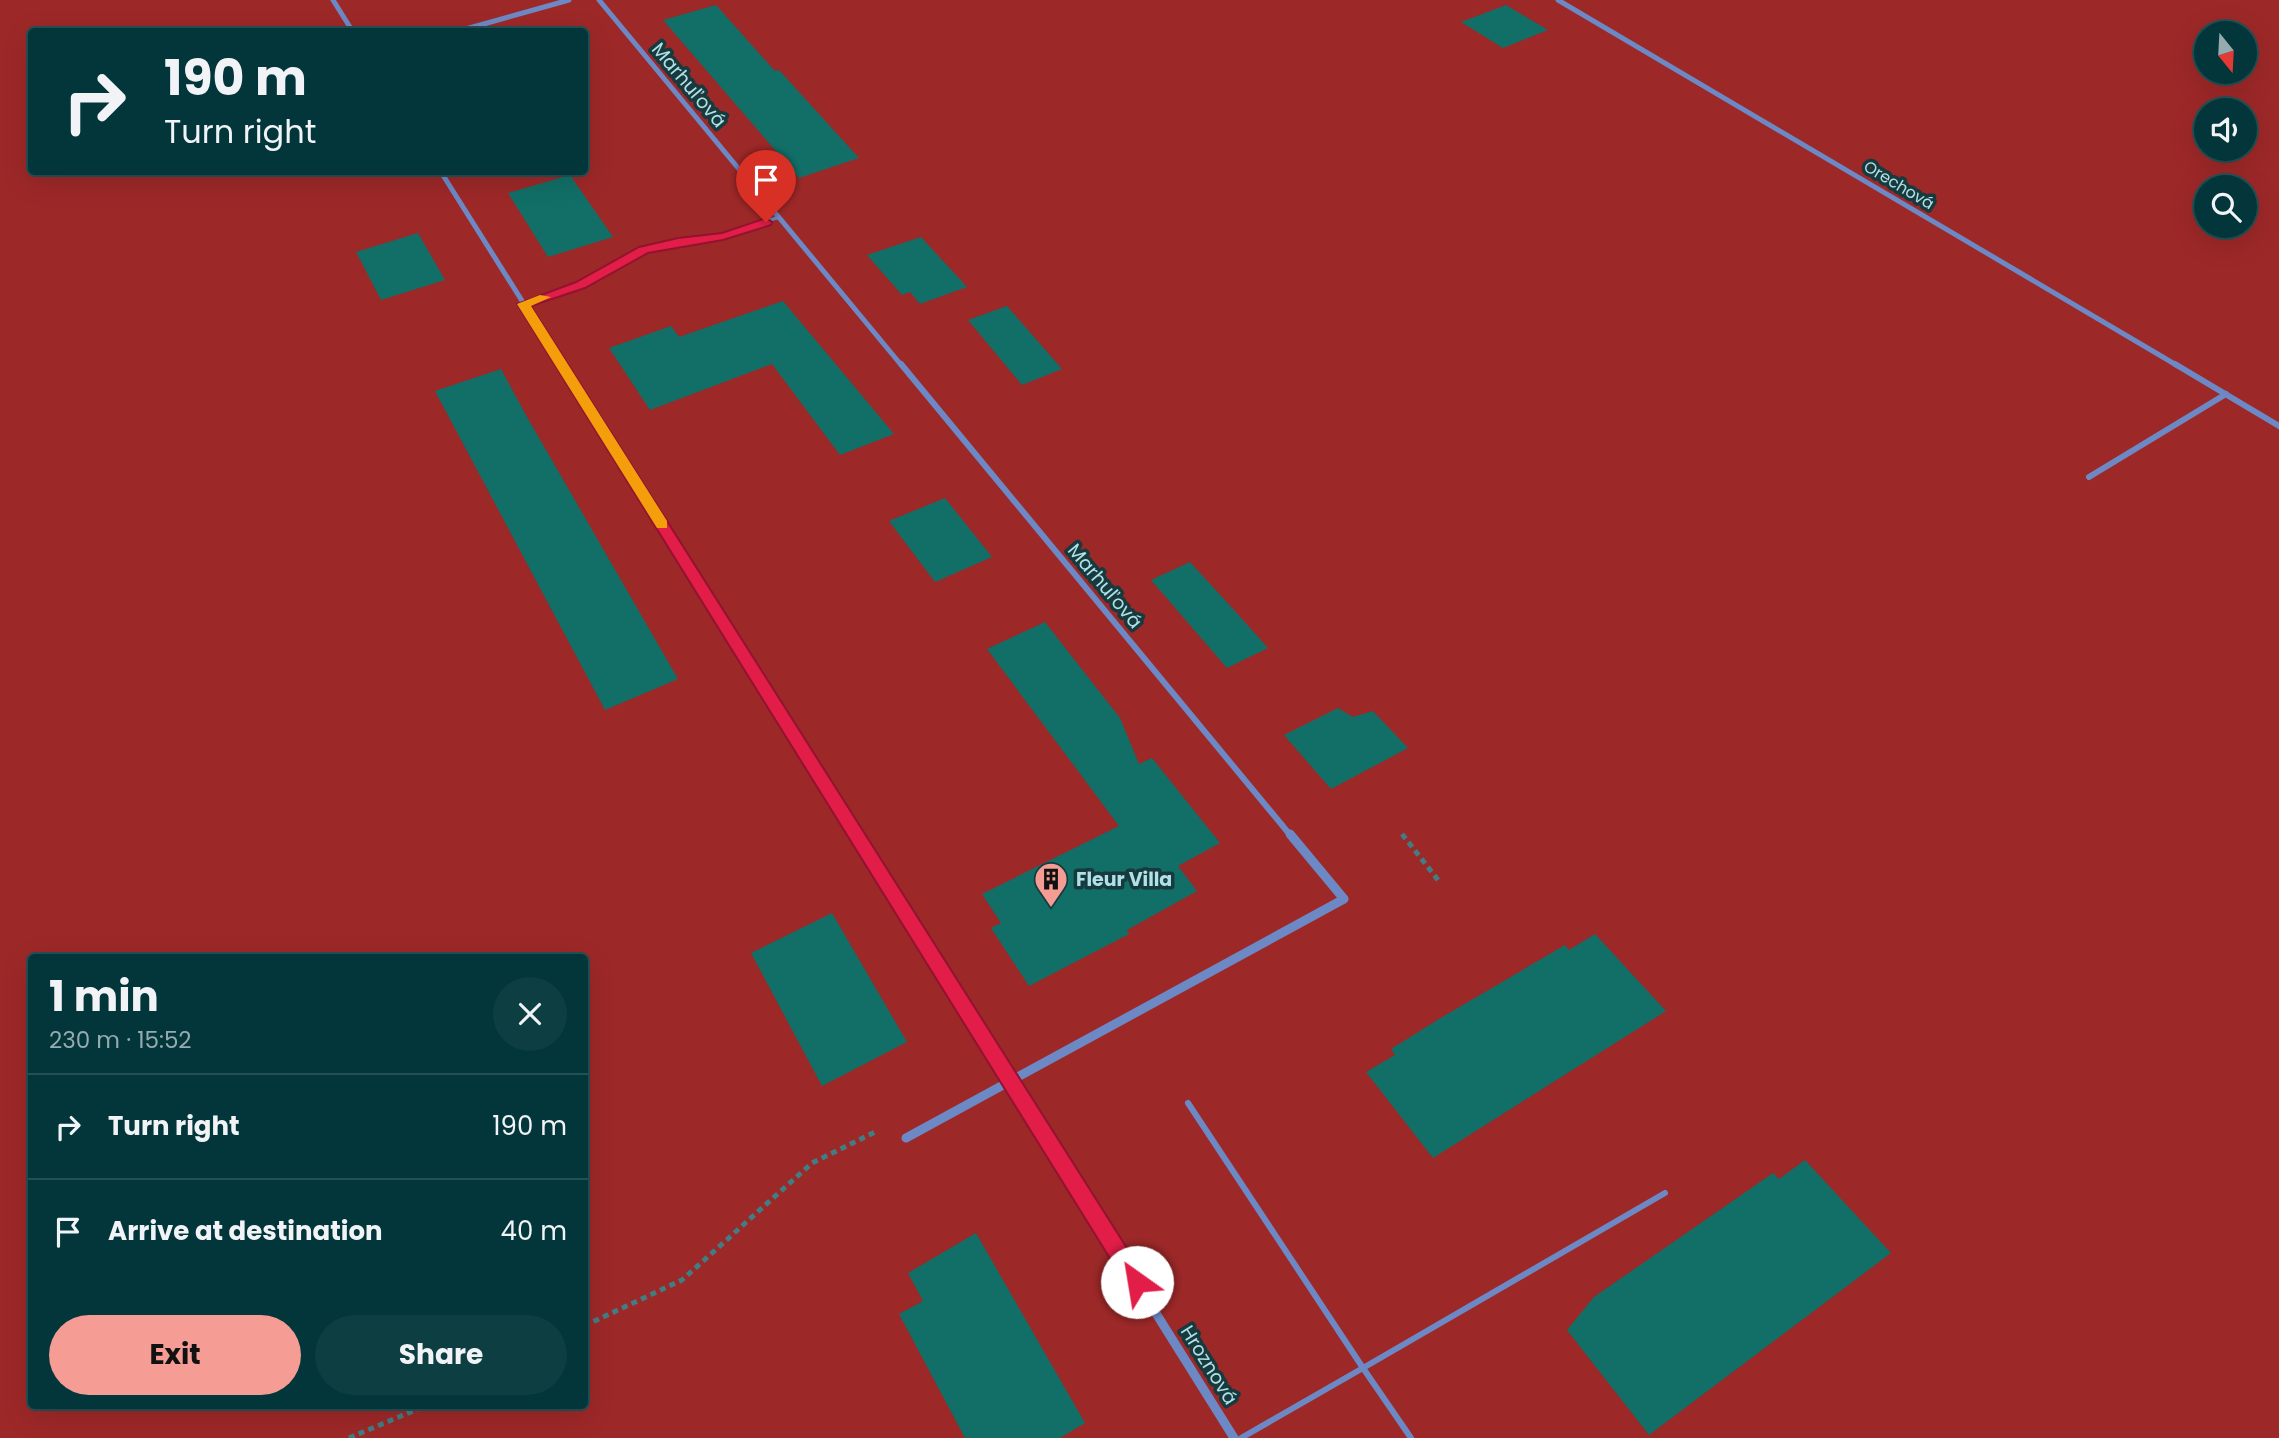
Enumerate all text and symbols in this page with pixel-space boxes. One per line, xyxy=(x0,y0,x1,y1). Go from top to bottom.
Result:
north arrow xyxy=(2194,21,2258,84)
map controls xyxy=(2194,21,2257,238)
street label: Marhuľová xyxy=(645,37,733,133)
text: 190 m xyxy=(164,44,307,112)
icon: right xyxy=(49,56,140,147)
button: sound xyxy=(2194,98,2257,161)
text: Turn right xyxy=(164,109,316,154)
pin xyxy=(736,150,796,222)
street label: Orechová xyxy=(1859,155,1939,215)
icon: arrive xyxy=(747,161,785,199)
button: search xyxy=(2194,175,2257,238)
street label: Marhuľová xyxy=(1061,538,1149,634)
building icon: Fleur Villa xyxy=(1032,860,1070,909)
place label: Fleur Villa xyxy=(1076,866,1172,893)
text: 1 min xyxy=(49,967,159,1026)
button: close xyxy=(493,977,567,1051)
text: 230 m · 15:52 xyxy=(49,1024,192,1056)
icon: right xyxy=(49,1108,87,1146)
text: Turn right xyxy=(108,1108,240,1144)
text: 190 m xyxy=(492,1108,567,1144)
icon: arrive xyxy=(49,1213,87,1251)
text: Arrive at destination xyxy=(108,1213,383,1249)
text: 40 m xyxy=(501,1213,567,1249)
position arrow xyxy=(1100,1245,1174,1319)
button: Exit xyxy=(49,1315,301,1395)
button: Share xyxy=(315,1315,567,1395)
street label: Hroznová xyxy=(1174,1320,1244,1410)

